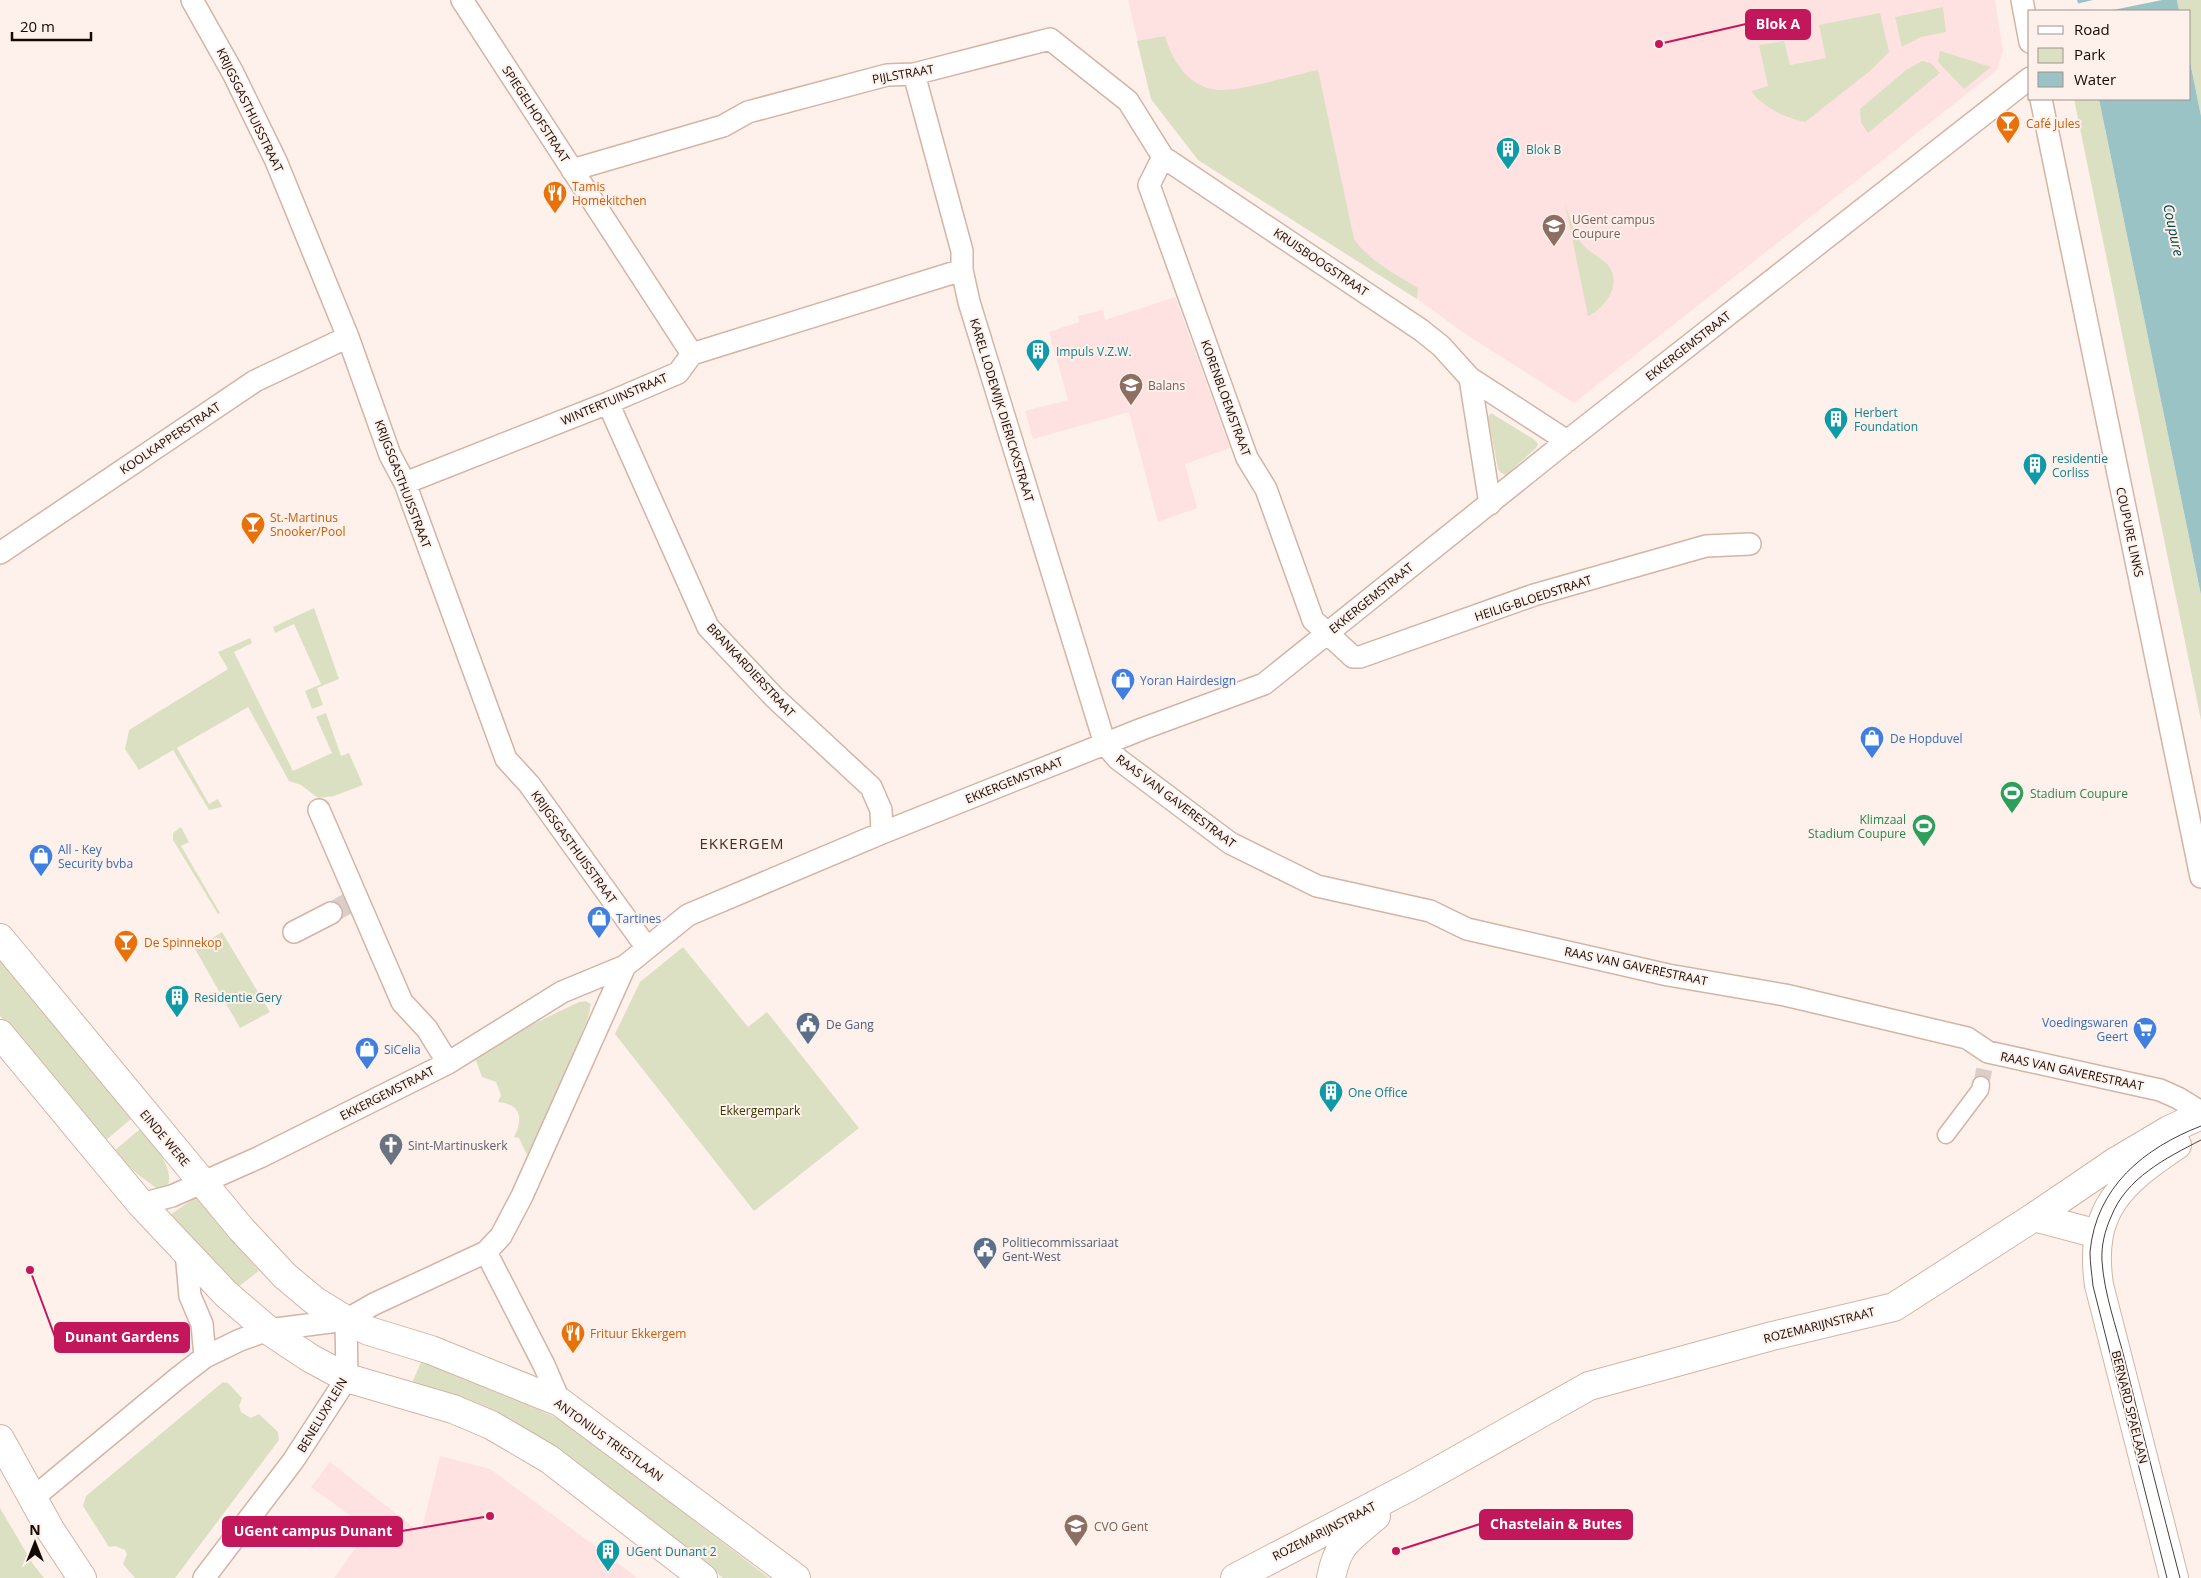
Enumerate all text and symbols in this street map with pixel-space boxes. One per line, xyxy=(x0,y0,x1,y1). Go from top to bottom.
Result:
scale bar xyxy=(12,10,91,42)
callout: Blok A xyxy=(1746,10,1810,39)
legend xyxy=(2028,10,2191,100)
text: Blok A xyxy=(1756,14,1801,33)
text: 20 m xyxy=(20,16,55,36)
text: Road xyxy=(2074,19,2110,39)
text: Park xyxy=(2074,44,2105,64)
street label: KRIJGSGASTHUISSTRAAT xyxy=(213,45,288,175)
street label: PIJLSTRAAT xyxy=(871,60,936,88)
street label: SPIEGELHOFSTRAAT xyxy=(498,62,574,166)
text: Water xyxy=(2074,69,2116,89)
bar icon: Café Jules xyxy=(1995,110,2021,144)
place label: Café Jules xyxy=(2026,115,2080,132)
building icon: Blok B xyxy=(1495,136,1521,170)
place label: Blok B xyxy=(1526,141,1561,158)
place label: Tamis Homekitchen xyxy=(572,178,647,209)
restaurant icon: Tamis Homekitchen xyxy=(542,180,568,214)
water label: Coupure xyxy=(2159,202,2189,258)
place label: UGent campus Coupure xyxy=(1572,211,1655,242)
school or university icon: UGent campus Coupure xyxy=(1541,213,1567,247)
street label: KRUISBOOGSTRAAT xyxy=(1270,224,1372,300)
street label: EKKERGEMSTRAAT xyxy=(1642,307,1735,385)
street label: KAREL LODEWIJK DIERICKXSTRAAT xyxy=(966,316,1038,504)
street label: KORENBLOEMSTRAAT xyxy=(1197,337,1255,459)
building icon: Impuls V.Z.W. xyxy=(1025,338,1051,372)
place label: Impuls V.Z.W. xyxy=(1056,343,1132,360)
street label: WINTERTUINSTRAAT xyxy=(558,369,670,429)
school or university icon: Balans xyxy=(1118,372,1144,406)
place label: Balans xyxy=(1148,377,1185,394)
street label: KOOLKAPPERSTRAAT xyxy=(116,398,224,478)
place label: Herbert Foundation xyxy=(1854,404,1918,435)
building icon: Herbert Foundation xyxy=(1823,406,1849,440)
street label: KRIJGSGASTHUISSTRAAT xyxy=(371,417,435,551)
place label: residentie Corliss xyxy=(2052,450,2108,481)
building icon: residentie Corliss xyxy=(2022,452,2048,486)
street label: COUPURE LINKS xyxy=(2112,486,2148,578)
place label: St.-Martinus Snooker/Pool xyxy=(270,509,345,540)
bar icon: St.-Martinus Snooker/Pool xyxy=(240,511,266,545)
street label: EKKERGEMSTRAAT xyxy=(1325,558,1417,637)
street label: HEILIG-BLOEDSTRAAT xyxy=(1472,571,1594,625)
street label: BRANKARDIERSTRAAT xyxy=(703,619,799,721)
shop icon: Yoran Hairdesign xyxy=(1110,667,1136,701)
place label: Yoran Hairdesign xyxy=(1140,672,1236,689)
shop icon: De Hopduvel xyxy=(1859,725,1885,759)
place label: De Hopduvel xyxy=(1890,730,1962,747)
street label: RAAS VAN GAVERESTRAAT xyxy=(1113,750,1240,852)
street label: EKKERGEMSTRAAT xyxy=(963,752,1066,807)
sports icon: Stadium Coupure xyxy=(1999,780,2025,814)
place label: Stadium Coupure xyxy=(2030,785,2128,802)
street label: KRIJGSGASTHUISSTRAAT xyxy=(527,787,621,907)
place label: Klimzaal Stadium Coupure xyxy=(1808,811,1906,842)
sports icon: Klimzaal Stadium Coupure xyxy=(1911,813,1937,847)
district label: EKKERGEM xyxy=(699,833,785,853)
place label: All - Key Security bvba xyxy=(58,841,133,872)
shop icon: All - Key Security bvba xyxy=(28,843,54,877)
shop icon: Tartines xyxy=(586,905,612,939)
place label: Tartines xyxy=(616,910,662,927)
bar icon: De Spinnekop xyxy=(113,929,139,963)
place label: De Spinnekop xyxy=(144,934,222,951)
street label: RAAS VAN GAVERESTRAAT xyxy=(1563,943,1709,990)
building icon: Residentie Gery xyxy=(164,984,190,1018)
place label: Residentie Gery xyxy=(194,989,283,1006)
public building icon: De Gang xyxy=(795,1011,821,1045)
place label: Voedingswaren Geert xyxy=(2042,1014,2128,1045)
place label: De Gang xyxy=(826,1016,874,1033)
supermarket icon: Voedingswaren Geert xyxy=(2132,1016,2158,1050)
shop icon: SiCelia xyxy=(354,1036,380,1070)
place label: SiCelia xyxy=(384,1041,421,1058)
street label: RAAS VAN GAVERESTRAAT xyxy=(1999,1048,2145,1095)
street label: EKKERGEMSTRAAT xyxy=(337,1062,438,1124)
building icon: One Office xyxy=(1318,1079,1344,1113)
place label: One Office xyxy=(1348,1084,1408,1101)
park label: Ekkergempark xyxy=(720,1102,801,1119)
street label: EINDE WERE xyxy=(136,1106,194,1170)
church icon: Sint-Martinuskerk xyxy=(378,1132,404,1166)
place label: Sint-Martinuskerk xyxy=(408,1137,508,1154)
place label: Politiecommissariaat Gent-West xyxy=(1002,1234,1118,1265)
public building icon: Politiecommissariaat Gent-West xyxy=(972,1236,998,1270)
street label: ROZEMARIJNSTRAAT xyxy=(1762,1303,1877,1347)
restaurant icon: Frituur Ekkergem xyxy=(560,1320,586,1354)
callout: Dunant Gardens xyxy=(55,1323,189,1352)
place label: Frituur Ekkergem xyxy=(590,1325,686,1342)
text: Dunant Gardens xyxy=(65,1327,179,1346)
street label: BERNARD SPAELAAN xyxy=(2108,1349,2152,1465)
street label: BENELUXPLEIN xyxy=(293,1374,351,1456)
street label: ANTONIUS TRIESTLAAN xyxy=(551,1395,667,1485)
street label: ROZEMARIJNSTRAAT xyxy=(1269,1497,1379,1564)
callout: Chastelain & Butes xyxy=(1480,1510,1632,1539)
school or university icon: CVO Gent xyxy=(1063,1513,1089,1547)
text: Chastelain & Butes xyxy=(1490,1514,1622,1533)
callout: UGent campus Dunant xyxy=(223,1517,402,1546)
north arrow xyxy=(10,1518,60,1568)
place label: CVO Gent xyxy=(1094,1518,1148,1535)
text: N xyxy=(29,1520,41,1539)
text: UGent campus Dunant xyxy=(234,1521,392,1540)
building icon: UGent Dunant 2 xyxy=(595,1538,621,1572)
place label: UGent Dunant 2 xyxy=(626,1543,717,1560)

